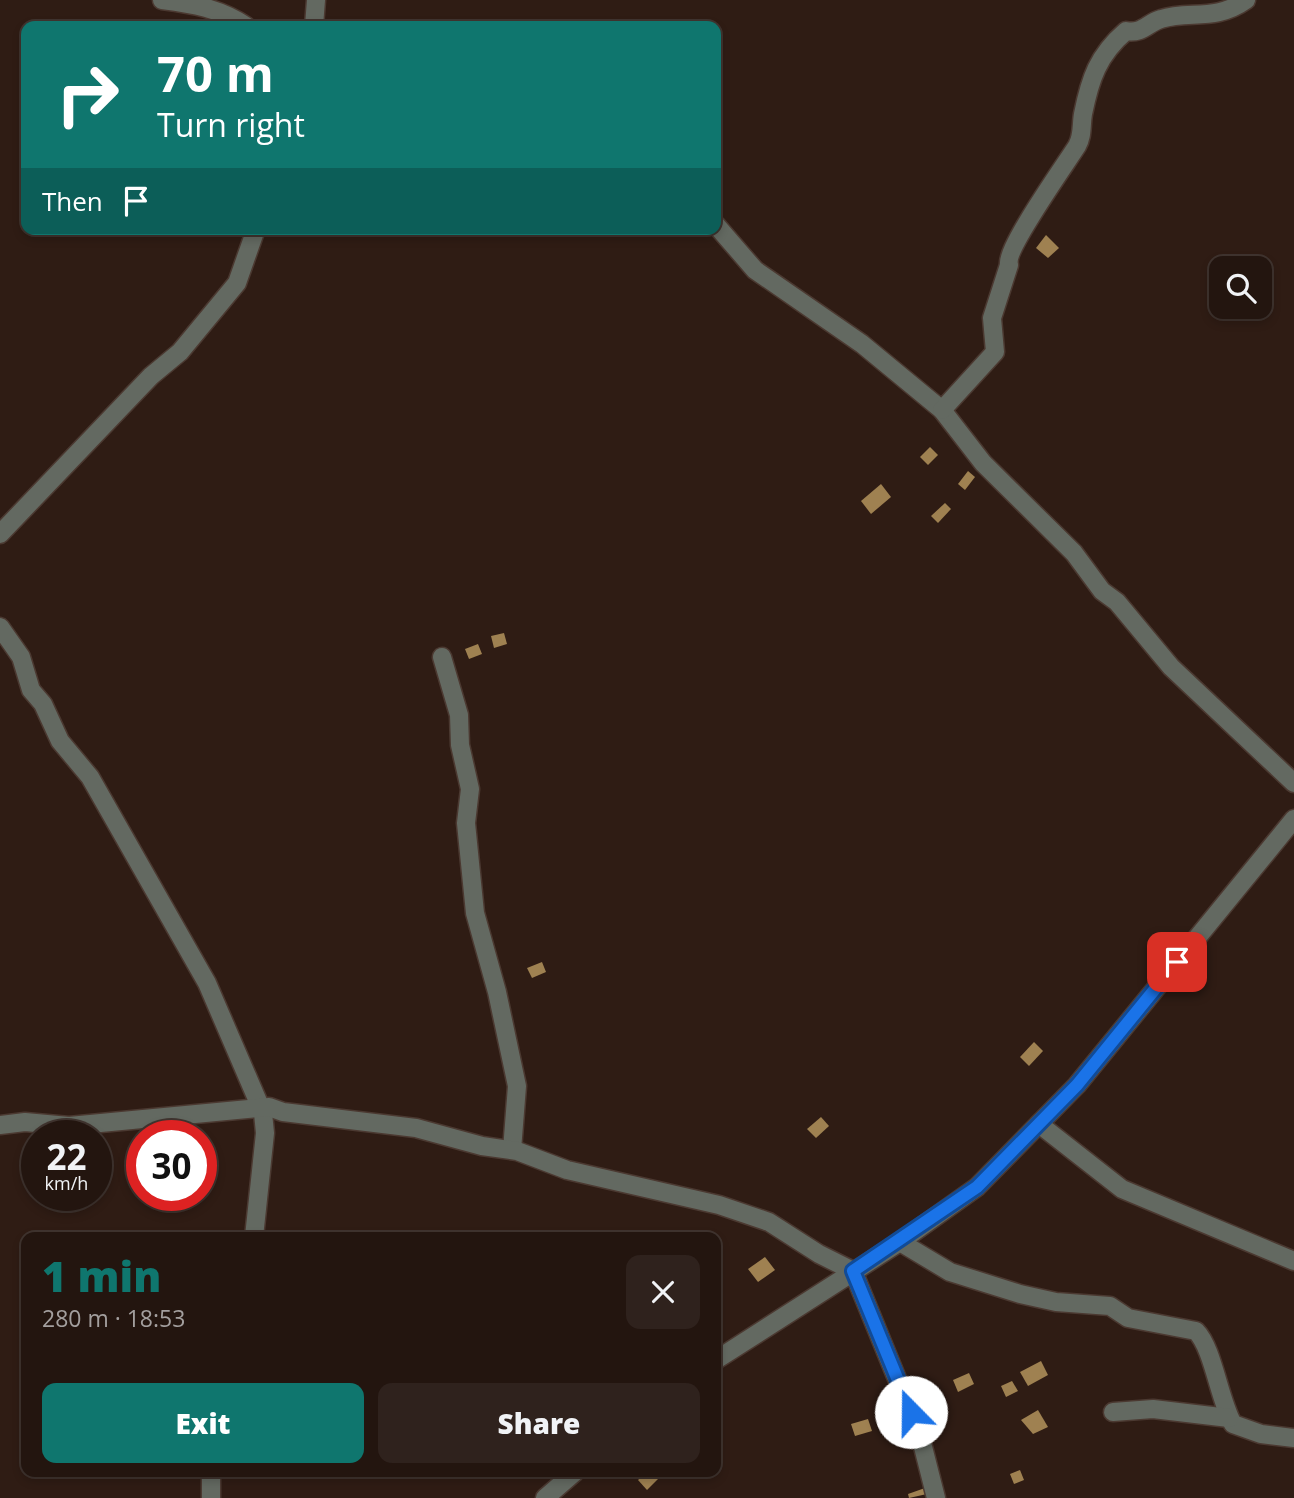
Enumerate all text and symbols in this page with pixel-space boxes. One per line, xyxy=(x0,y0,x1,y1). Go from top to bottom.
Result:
text: 70 m xyxy=(157,40,274,106)
icon: right xyxy=(42,49,133,140)
text: Turn right xyxy=(157,103,305,146)
icon: arrive xyxy=(117,182,155,220)
text: Then xyxy=(42,183,103,219)
map controls xyxy=(1209,256,1272,319)
button: search xyxy=(1209,256,1272,319)
pin xyxy=(1147,932,1207,992)
icon: arrive xyxy=(1158,943,1196,981)
speed limit sign: 30 xyxy=(126,1120,217,1211)
text: 22 xyxy=(46,1133,87,1180)
text: km/h xyxy=(45,1171,88,1195)
text: 1 min xyxy=(42,1247,161,1304)
button: close xyxy=(626,1255,700,1329)
text: 280 m · 18:53 xyxy=(42,1302,185,1334)
position arrow xyxy=(874,1375,948,1449)
button: Exit xyxy=(42,1383,364,1463)
button: Share xyxy=(378,1383,700,1463)

